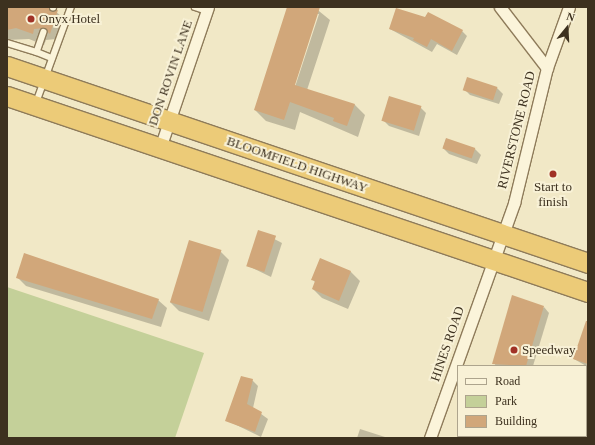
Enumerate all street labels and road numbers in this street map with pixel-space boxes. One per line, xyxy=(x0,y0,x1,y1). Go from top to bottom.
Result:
street label: DON ROVIN LANE xyxy=(146,18,196,128)
street label: RIVERSTONE ROAD xyxy=(495,70,539,190)
street label: BLOOMFIELD HIGHWAY xyxy=(225,134,369,196)
street label: HINES ROAD xyxy=(428,304,468,384)

